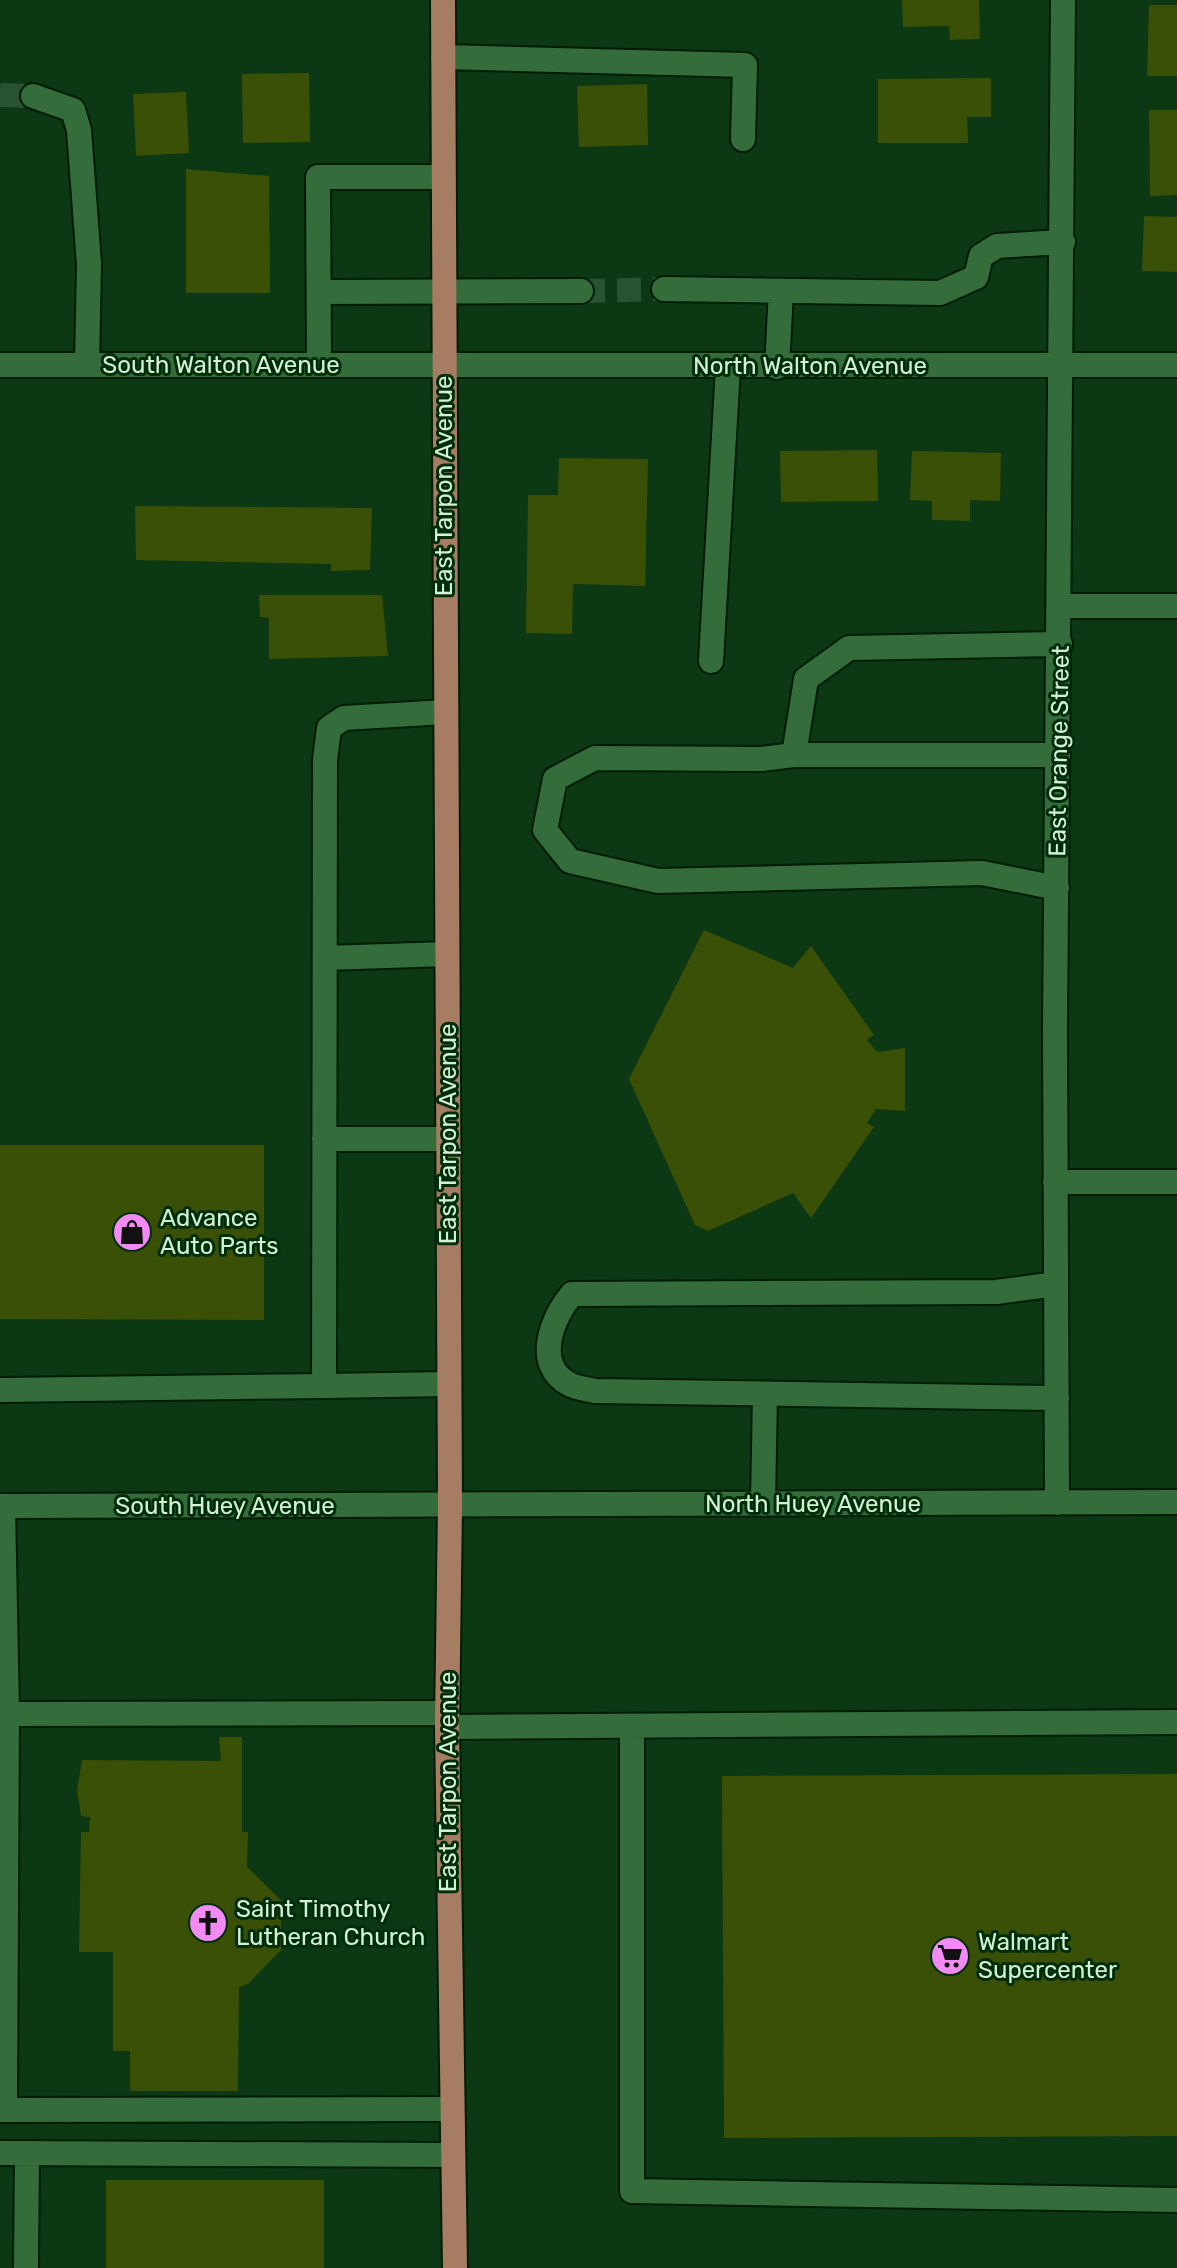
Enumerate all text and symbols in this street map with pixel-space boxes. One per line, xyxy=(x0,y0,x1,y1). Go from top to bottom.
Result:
street label: South Walton Avenue xyxy=(102,351,340,379)
street label: North Walton Avenue xyxy=(693,352,927,380)
street label: East Tarpon Avenue xyxy=(430,376,458,596)
street label: East Orange Street xyxy=(1043,645,1075,857)
street label: East Tarpon Avenue xyxy=(434,1024,462,1244)
place label: Advance Auto Parts xyxy=(160,1204,279,1260)
shop icon: Advance Auto Parts xyxy=(111,1211,153,1253)
street label: North Huey Avenue xyxy=(705,1490,921,1518)
street label: South Huey Avenue xyxy=(115,1492,335,1520)
street label: East Tarpon Avenue xyxy=(434,1672,462,1892)
place label: Saint Timothy Lutheran Church xyxy=(236,1895,425,1951)
church icon: Saint Timothy Lutheran Church xyxy=(187,1902,229,1944)
place label: Walmart Supercenter xyxy=(978,1928,1117,1984)
supermarket icon: Walmart Supercenter xyxy=(929,1935,971,1977)

